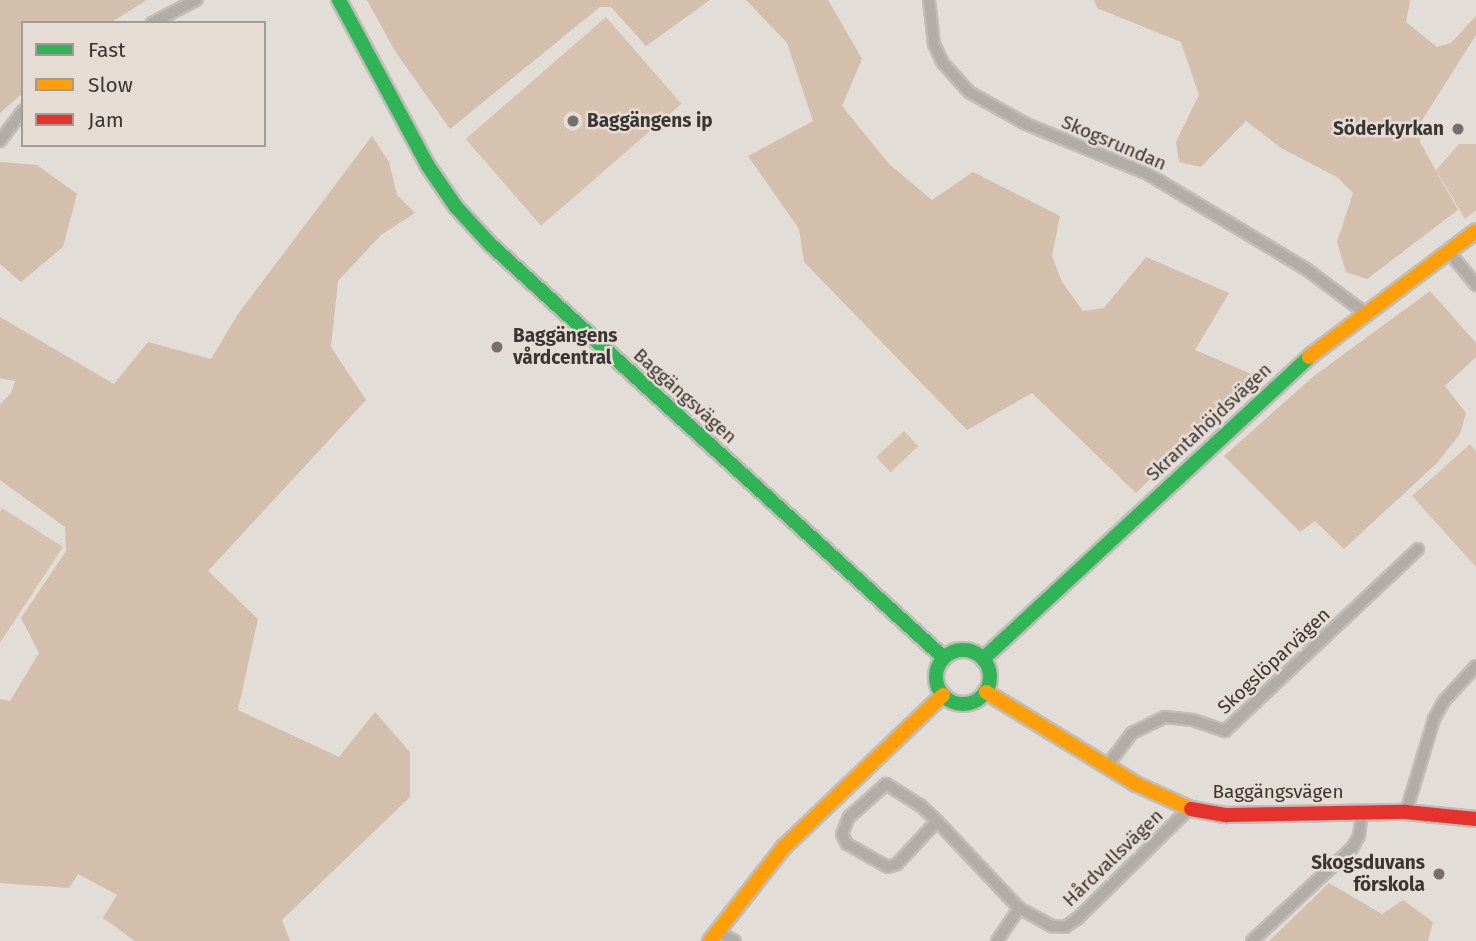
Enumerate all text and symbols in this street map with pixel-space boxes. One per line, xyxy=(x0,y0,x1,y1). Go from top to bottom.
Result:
legend xyxy=(21,21,266,147)
text: Fast xyxy=(88,37,126,63)
text: Slow xyxy=(88,72,133,98)
text: Jam xyxy=(88,107,124,133)
place label: Baggängens ip xyxy=(587,110,713,132)
street label: Skogsrundan xyxy=(1058,111,1170,175)
marker: Baggängens ip xyxy=(565,113,581,129)
place label: Söderkyrkan xyxy=(1333,118,1444,140)
marker: Söderkyrkan xyxy=(1450,121,1466,137)
place label: Baggängens vårdcentral xyxy=(513,325,617,369)
marker: Baggängens vårdcentral xyxy=(487,337,507,357)
street label: Baggängsvägen xyxy=(629,344,741,448)
street label: Skrantahöjdsvägen xyxy=(1142,358,1276,486)
street label: Skogslöparvägen xyxy=(1213,603,1335,719)
street label: Baggängsvägen xyxy=(1212,781,1344,803)
street label: Hårdvallsvägen xyxy=(1058,804,1168,912)
place label: Skogsduvans förskola xyxy=(1311,852,1425,896)
marker: Skogsduvans förskola xyxy=(1431,866,1447,882)

